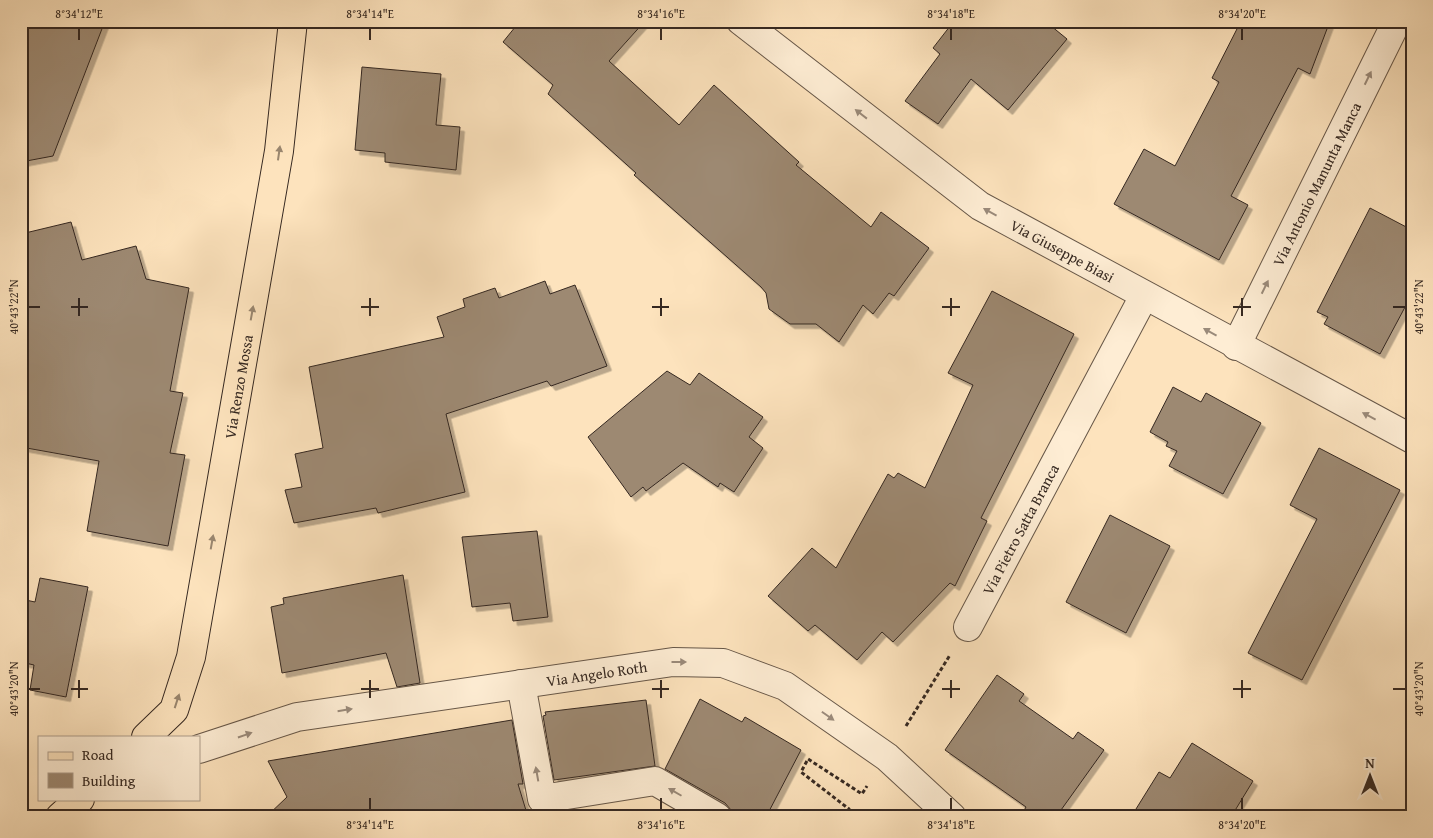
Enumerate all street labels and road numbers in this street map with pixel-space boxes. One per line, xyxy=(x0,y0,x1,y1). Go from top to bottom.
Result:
street label: Via Antonio Manunta Manca xyxy=(1267,98,1366,269)
street label: Via Giuseppe Biasi xyxy=(1007,214,1118,287)
street label: Via Renzo Mossa xyxy=(219,333,257,440)
street label: Via Pietro Satta Branca xyxy=(977,460,1063,598)
street label: Via Angelo Roth xyxy=(545,655,649,691)

